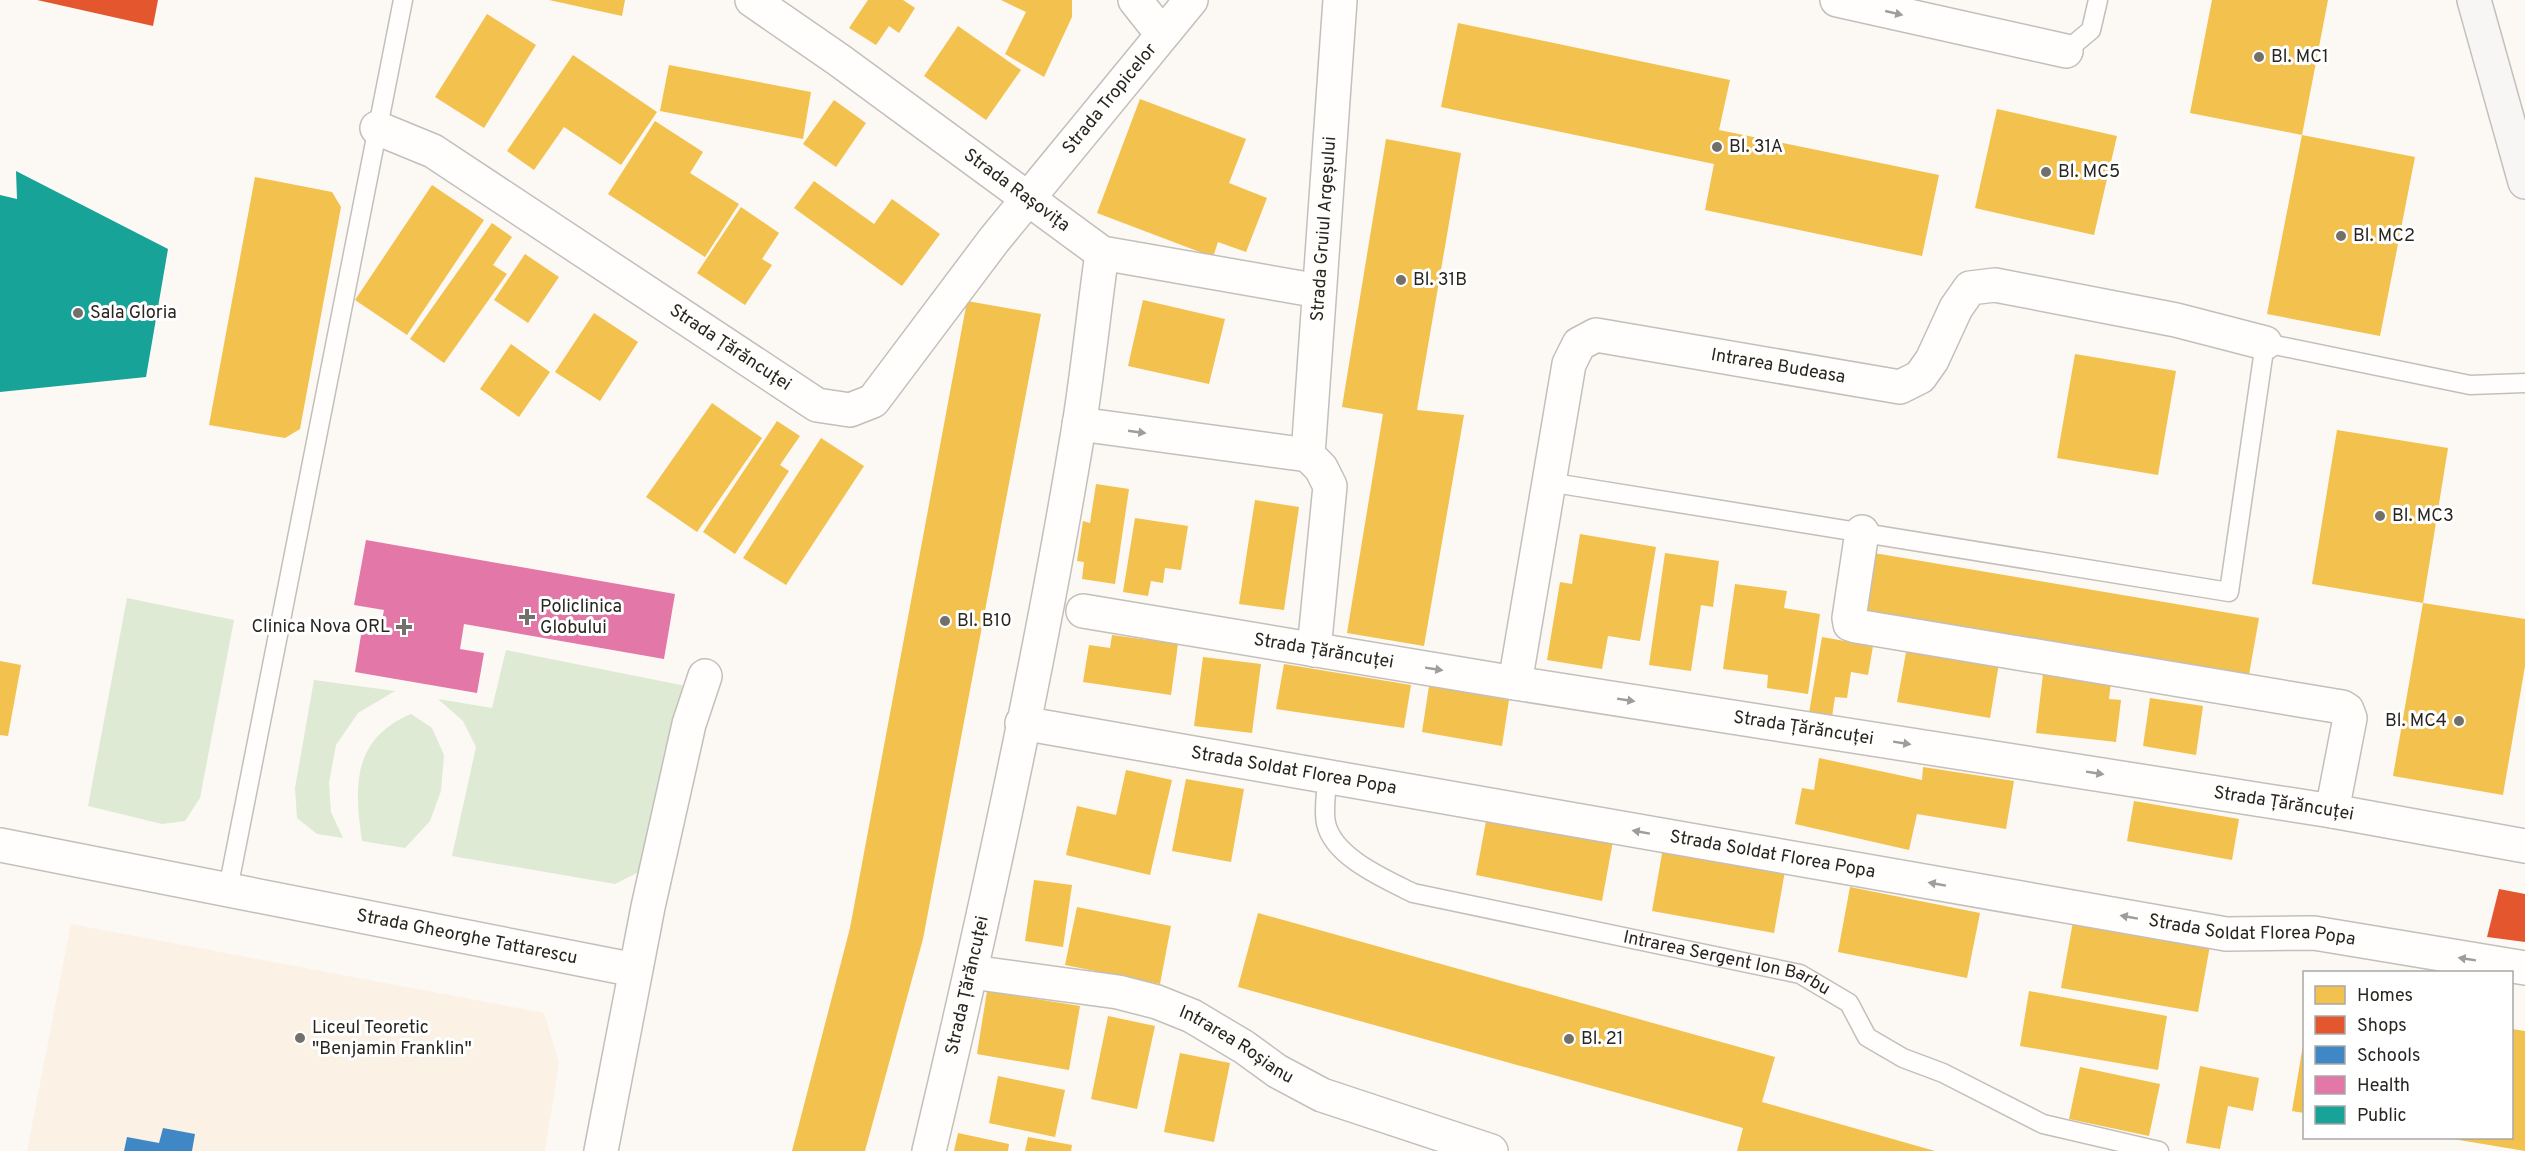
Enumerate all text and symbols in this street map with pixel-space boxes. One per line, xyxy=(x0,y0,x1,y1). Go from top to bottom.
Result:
one-way arrow xyxy=(1885,8,1903,18)
street label: Strada Tropicelor xyxy=(1058,39,1162,159)
place label: Bl. MC1 xyxy=(2271,46,2329,69)
marker: Bl. MC1 xyxy=(2252,50,2266,64)
street label: Strada Gruiul Argeșului xyxy=(1306,136,1342,322)
place label: Bl. 31A xyxy=(1729,136,1783,159)
marker: Bl. 31A xyxy=(1710,140,1724,154)
street label: Strada Rașovița xyxy=(959,144,1074,237)
place label: Bl. MC5 xyxy=(2058,161,2120,184)
marker: Bl. MC5 xyxy=(2039,165,2053,179)
place label: Bl. MC2 xyxy=(2353,225,2415,248)
marker: Bl. MC2 xyxy=(2334,229,2348,243)
place label: Bl. 31B xyxy=(1413,269,1467,292)
marker: Bl. 31B xyxy=(1394,273,1408,287)
street label: Strada Țărăncuței xyxy=(665,299,796,396)
place label: Sala Gloria xyxy=(90,302,177,325)
marker: Sala Gloria xyxy=(71,306,85,320)
street label: Intrarea Budeasa xyxy=(1709,343,1847,389)
one-way arrow xyxy=(1128,428,1147,437)
place label: Bl. MC3 xyxy=(2392,505,2454,528)
marker: Bl. MC3 xyxy=(2373,509,2387,523)
place label: Policlinica Globului xyxy=(540,596,622,640)
marker: Policlinica Globului xyxy=(518,608,536,626)
place label: Bl. B10 xyxy=(957,610,1012,633)
marker: Bl. B10 xyxy=(938,614,952,628)
place label: Clinica Nova ORL xyxy=(251,616,390,639)
marker: Clinica Nova ORL xyxy=(395,618,413,636)
street label: Strada Țărăncuței xyxy=(1252,628,1395,674)
one-way arrow xyxy=(1424,665,1443,674)
one-way arrow xyxy=(1617,696,1636,705)
street label: Strada Țărăncuței xyxy=(1732,706,1875,751)
place label: Bl. MC4 xyxy=(2385,710,2447,733)
marker: Bl. MC4 xyxy=(2452,714,2466,728)
one-way arrow xyxy=(1893,739,1912,748)
street label: Strada Soldat Florea Popa xyxy=(1189,741,1399,800)
one-way arrow xyxy=(2085,769,2104,778)
street label: Strada Țărăncuței xyxy=(2212,781,2356,826)
street label: Strada Soldat Florea Popa xyxy=(1668,825,1877,884)
one-way arrow xyxy=(1632,827,1651,836)
one-way arrow xyxy=(1927,879,1946,888)
street label: Strada Gheorghe Tattarescu xyxy=(355,904,580,970)
street label: Strada Soldat Florea Popa xyxy=(2147,909,2357,951)
one-way arrow xyxy=(2119,913,2138,922)
street label: Strada Țărăncuței xyxy=(940,914,994,1057)
street label: Intrarea Sergent Ion Barbu xyxy=(1621,926,1834,1001)
one-way arrow xyxy=(2458,954,2477,963)
legend xyxy=(2303,971,2513,1139)
text: Homes xyxy=(2357,985,2413,1008)
street label: Intrarea Roșianu xyxy=(1176,1000,1298,1089)
text: Shops xyxy=(2357,1015,2407,1038)
place label: Liceul Teoretic "Benjamin Franklin" xyxy=(312,1017,472,1061)
place label: Bl. 21 xyxy=(1581,1028,1624,1051)
marker: Liceul Teoretic "Benjamin Franklin" xyxy=(293,1031,307,1045)
marker: Bl. 21 xyxy=(1562,1032,1576,1046)
text: Schools xyxy=(2357,1045,2420,1068)
text: Health xyxy=(2357,1075,2410,1098)
text: Public xyxy=(2357,1105,2407,1128)

